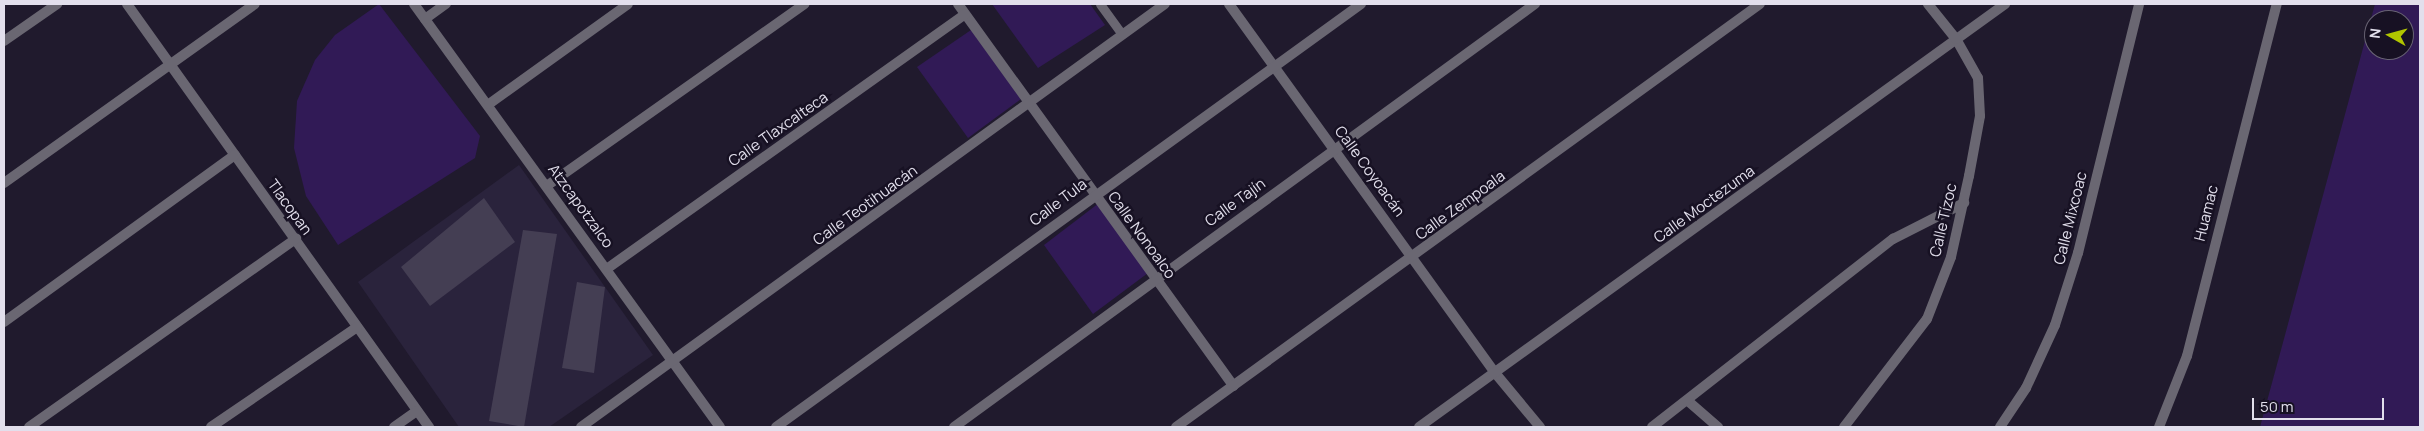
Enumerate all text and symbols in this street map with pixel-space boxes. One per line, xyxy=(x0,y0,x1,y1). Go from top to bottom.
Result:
north arrow xyxy=(2364,10,2414,60)
text: N xyxy=(2365,27,2385,39)
street label: Calle Tlaxcalteca xyxy=(725,88,831,170)
street label: Calle Coyoacán xyxy=(1331,122,1409,220)
street label: Atzcapotzalco xyxy=(545,161,617,251)
street label: Calle Teotihuacán xyxy=(809,161,921,249)
street label: Calle Moctezuma xyxy=(1650,161,1758,247)
street label: Calle Zempoala xyxy=(1412,166,1508,244)
street label: Calle Mixcoac xyxy=(2050,170,2090,266)
street label: Calle Tajín xyxy=(1201,174,1269,230)
street label: Calle Tula xyxy=(1026,175,1090,229)
street label: Tlacopan xyxy=(264,176,316,238)
street label: Calle Tízoc xyxy=(1926,182,1960,258)
street label: Huamac xyxy=(2190,183,2222,243)
street label: Calle Nonoalco xyxy=(1104,188,1180,282)
scale bar xyxy=(2254,388,2386,420)
text: 50 m xyxy=(2260,396,2294,417)

